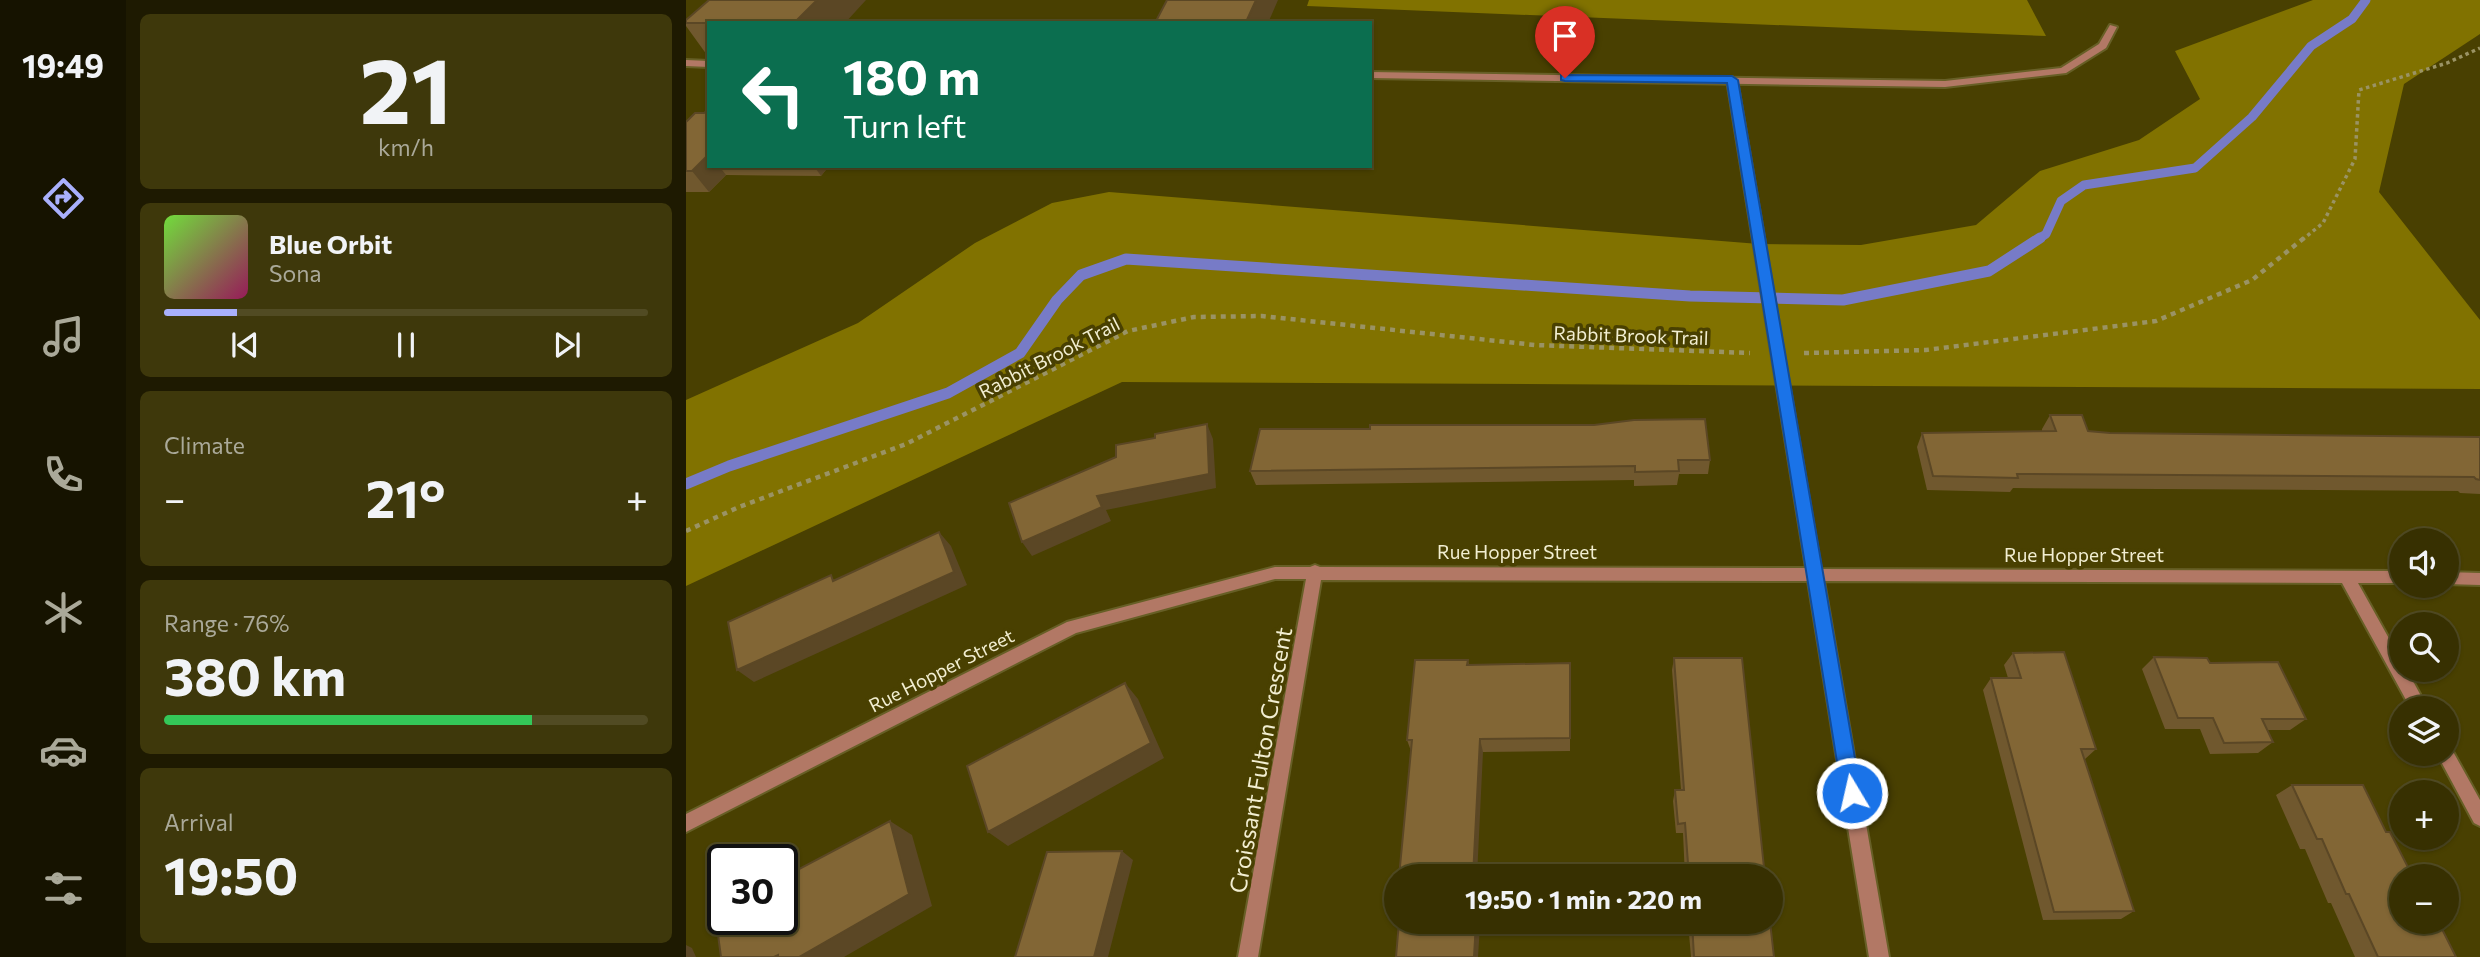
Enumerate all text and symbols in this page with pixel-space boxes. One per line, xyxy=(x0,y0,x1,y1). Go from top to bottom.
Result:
pin xyxy=(1535,6,1595,78)
icon: arrive xyxy=(1546,17,1584,55)
text: 21 xyxy=(360,31,452,143)
text: 19:49 xyxy=(22,45,104,85)
text: 180 m xyxy=(843,45,980,105)
icon: left xyxy=(728,49,819,140)
text: Turn left xyxy=(843,105,967,145)
text: km/h xyxy=(378,133,434,161)
icon: directions xyxy=(39,174,88,223)
text: Blue Orbit xyxy=(269,228,392,259)
text: Sona xyxy=(269,259,321,287)
icon: music xyxy=(39,312,88,361)
street label: Rabbit Brook Trail xyxy=(975,312,1123,402)
street label: Rabbit Brook Trail xyxy=(1553,321,1709,349)
icon: previous xyxy=(226,326,264,364)
icon: pause xyxy=(387,326,425,364)
icon: next xyxy=(548,326,586,364)
text: Climate xyxy=(164,431,245,459)
icon: phone xyxy=(39,450,88,499)
text: 21° xyxy=(366,465,445,529)
text: − xyxy=(164,474,186,521)
text: + xyxy=(626,474,648,521)
map controls xyxy=(2389,528,2459,934)
button: sound xyxy=(2389,528,2459,598)
street label: Rue Hopper Street xyxy=(1437,540,1597,563)
street label: Rue Hopper Street xyxy=(2004,543,2164,566)
icon: climate xyxy=(39,588,88,637)
text: Range · 76% xyxy=(164,609,289,637)
button: search xyxy=(2389,612,2459,682)
street label: Rue Hopper Street xyxy=(865,623,1018,717)
street label: Croissant Fulton Crescent xyxy=(1223,625,1297,895)
text: 380 km xyxy=(164,643,346,707)
button: layers xyxy=(2389,696,2459,766)
icon: car xyxy=(39,726,88,775)
position arrow xyxy=(1815,756,1889,830)
button: + xyxy=(2389,780,2459,850)
text: Arrival xyxy=(164,808,234,836)
text: 19:50 xyxy=(164,842,298,906)
speed limit sign: 30 xyxy=(707,844,798,935)
icon: filters xyxy=(39,864,88,913)
button: − xyxy=(2389,864,2459,934)
text: 19:50 · 1 min · 220 m xyxy=(1465,883,1702,914)

